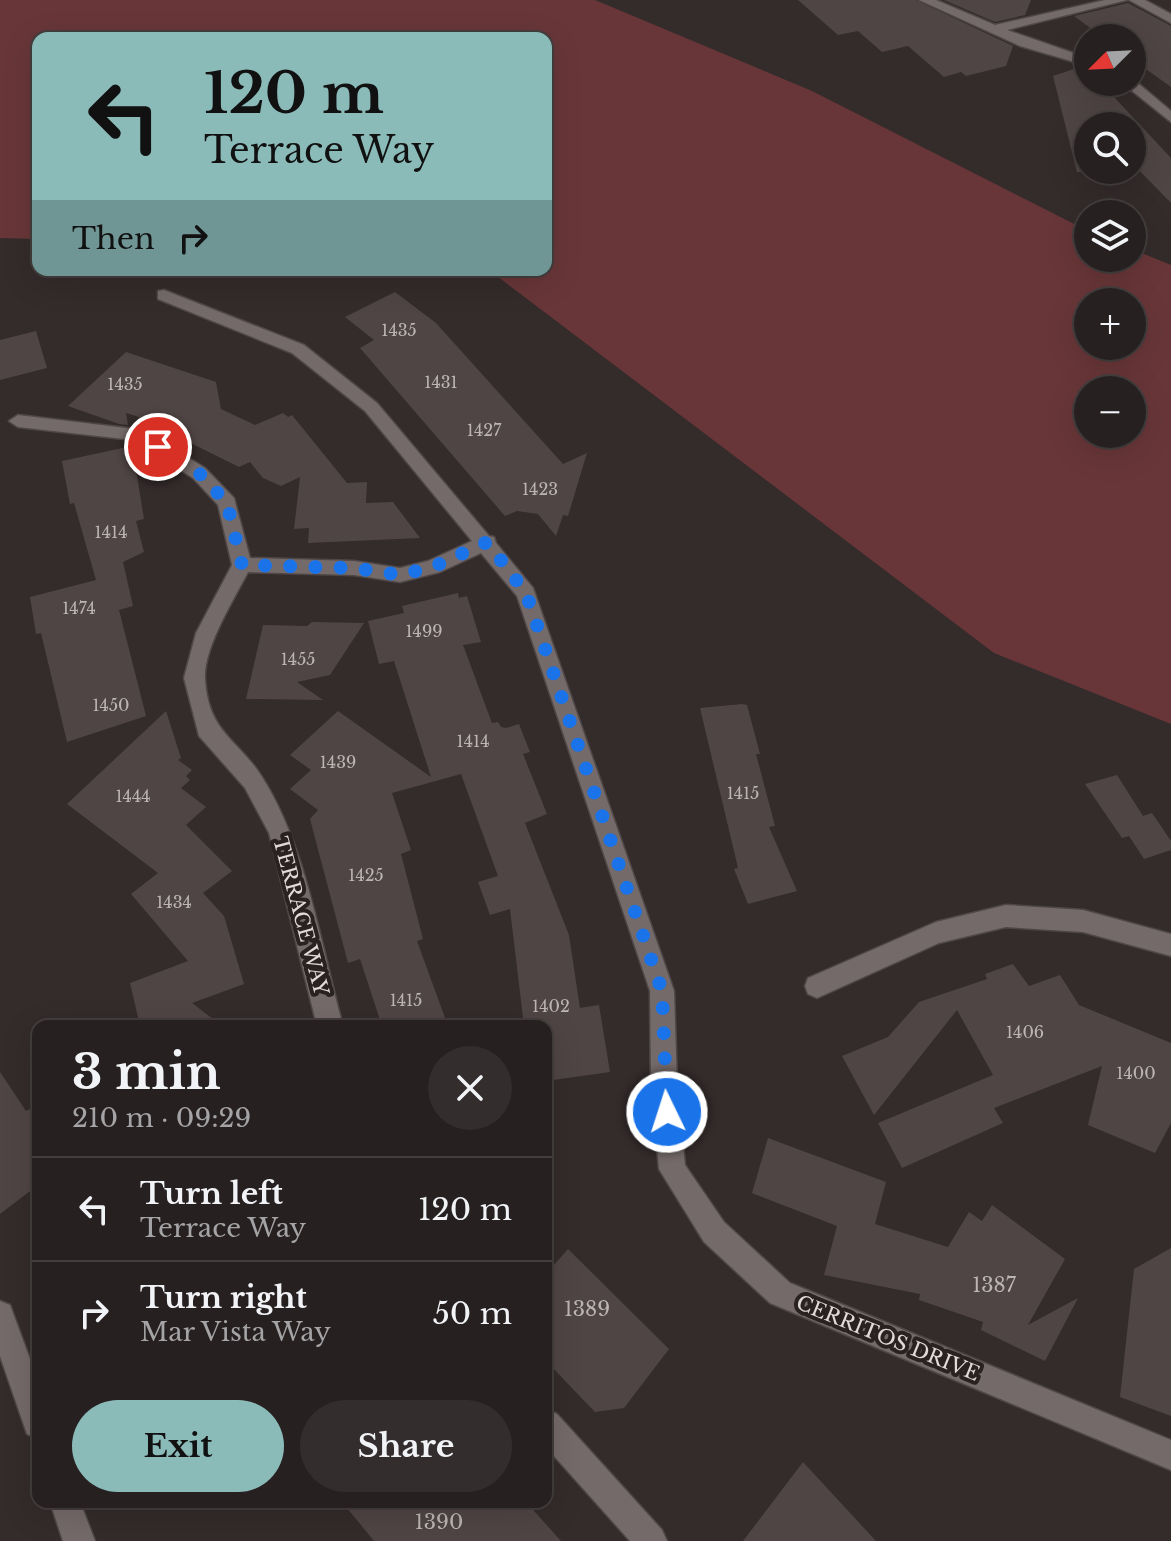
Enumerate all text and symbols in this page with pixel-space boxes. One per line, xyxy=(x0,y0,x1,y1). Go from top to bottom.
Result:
north arrow xyxy=(1074,24,1146,96)
map controls xyxy=(1074,24,1146,448)
text: 120 m xyxy=(204,59,384,128)
icon: left xyxy=(72,64,176,168)
button: search xyxy=(1074,112,1146,184)
text: Terrace Way xyxy=(204,128,434,173)
button: layers xyxy=(1074,200,1146,272)
icon: right xyxy=(171,216,215,260)
text: Then xyxy=(72,220,155,257)
button: + xyxy=(1074,288,1146,360)
house number: 1435 xyxy=(381,320,417,340)
house number: 1431 xyxy=(424,372,458,392)
house number: 1435 xyxy=(107,374,143,394)
button: − xyxy=(1074,376,1146,448)
pin xyxy=(124,413,192,481)
house number: 1427 xyxy=(467,420,502,440)
icon: arrive xyxy=(136,425,180,469)
house number: 1423 xyxy=(522,479,558,499)
house number: 1414 xyxy=(95,522,128,542)
house number: 1474 xyxy=(62,598,96,618)
house number: 1499 xyxy=(405,621,443,641)
house number: 1455 xyxy=(281,649,315,669)
house number: 1450 xyxy=(92,695,130,715)
house number: 1414 xyxy=(457,731,490,751)
house number: 1439 xyxy=(320,752,356,772)
house number: 1415 xyxy=(727,783,759,803)
house number: 1444 xyxy=(115,786,151,806)
street label: TERRACE WAY xyxy=(268,834,334,998)
house number: 1425 xyxy=(348,865,384,885)
house number: 1434 xyxy=(156,892,192,912)
house number: 1415 xyxy=(390,990,422,1010)
house number: 1402 xyxy=(532,996,570,1016)
house number: 1406 xyxy=(1006,1022,1044,1042)
text: 3 min xyxy=(72,1042,221,1102)
button: close xyxy=(428,1046,512,1130)
house number: 1400 xyxy=(1116,1063,1156,1083)
position arrow xyxy=(625,1070,709,1154)
text: 210 m · 09:29 xyxy=(72,1102,251,1134)
text: Turn left xyxy=(140,1175,283,1212)
icon: left xyxy=(72,1187,116,1231)
text: 120 m xyxy=(418,1191,512,1228)
text: Terrace Way xyxy=(140,1212,306,1244)
house number: 1387 xyxy=(972,1273,1017,1297)
text: Turn right xyxy=(140,1279,307,1316)
street label: CERRITOS DRIVE xyxy=(793,1290,983,1386)
icon: right xyxy=(72,1291,116,1335)
text: 50 m xyxy=(433,1295,512,1332)
house number: 1389 xyxy=(564,1297,610,1321)
text: Mar Vista Way xyxy=(140,1316,331,1348)
button: Exit xyxy=(72,1400,284,1492)
button: Share xyxy=(300,1400,512,1492)
house number: 1390 xyxy=(415,1510,463,1534)

